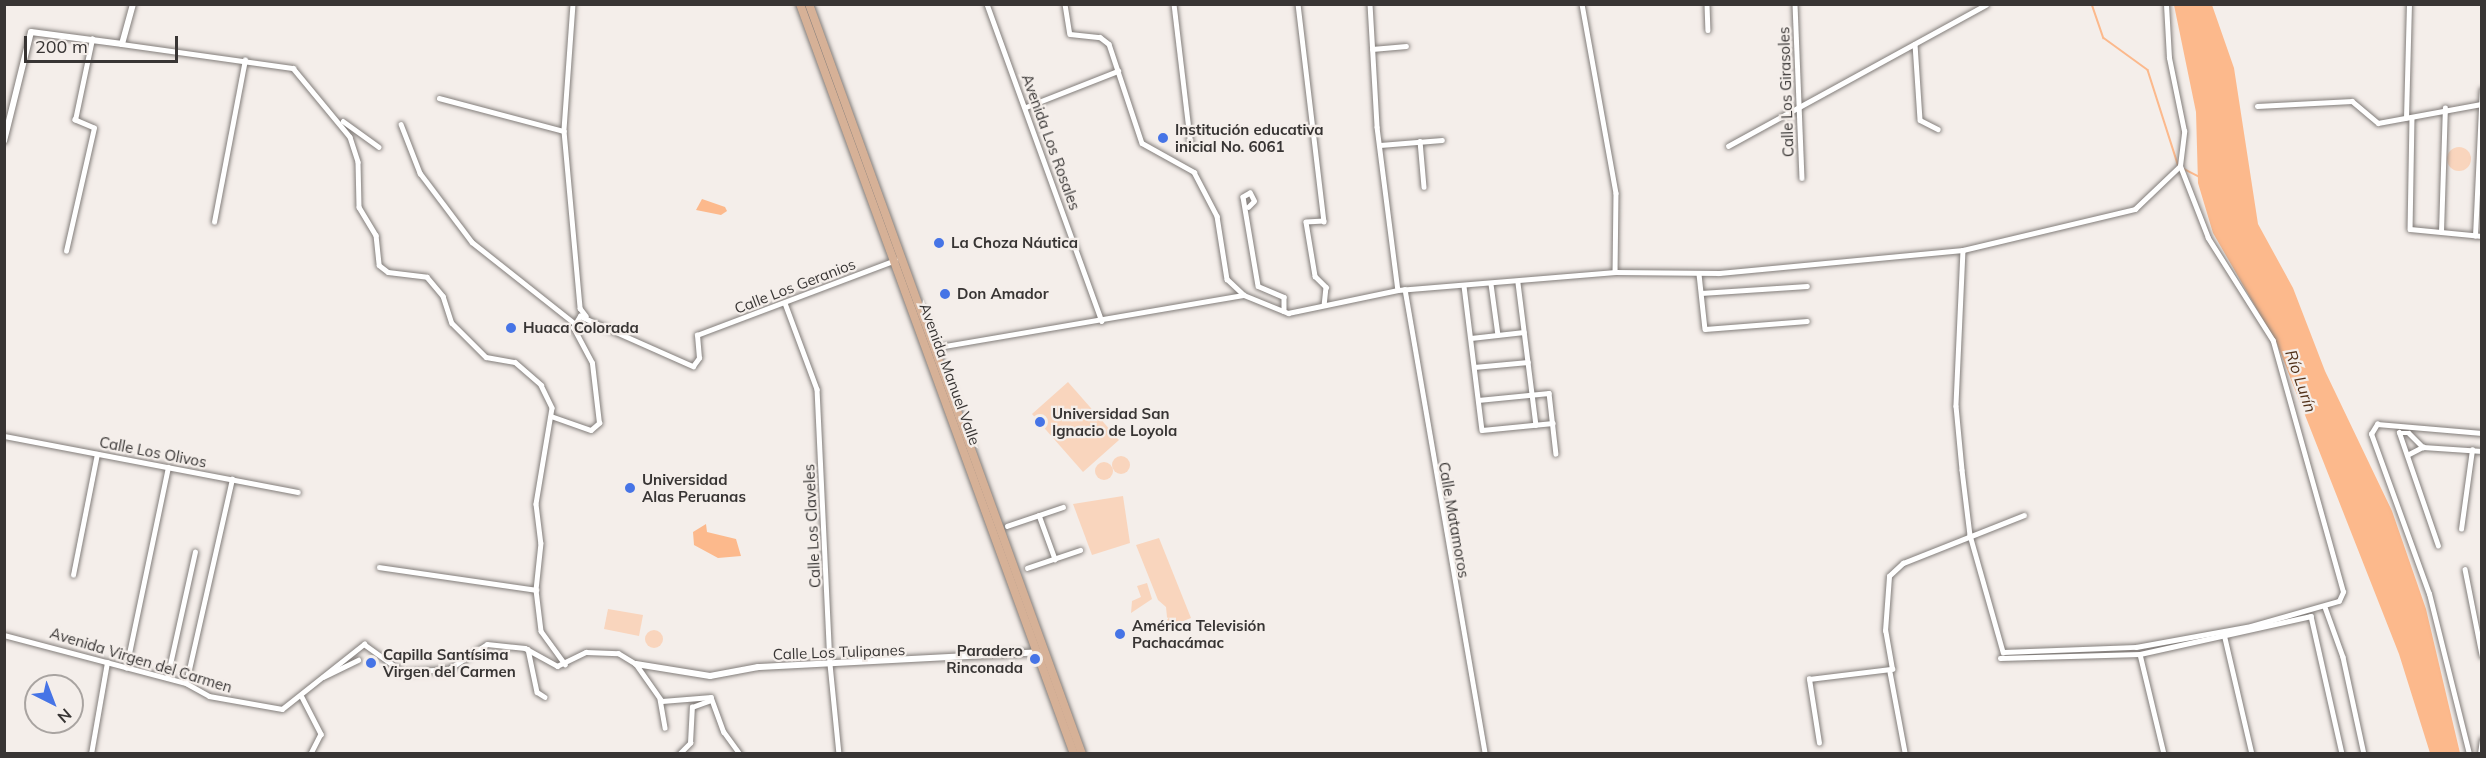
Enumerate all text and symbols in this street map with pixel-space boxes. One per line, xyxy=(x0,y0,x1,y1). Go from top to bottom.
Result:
scale bar xyxy=(27,24,182,62)
street label: Calle Los Girasoles xyxy=(1775,27,1797,157)
text: 200 m xyxy=(35,35,88,58)
street label: Avenida Los Rosales xyxy=(1018,72,1084,212)
place label: Institución educativa inicial No. 6061 xyxy=(1175,120,1324,155)
marker: Institución educativa inicial No. 6061 xyxy=(1156,131,1170,145)
place label: La Choza Náutica xyxy=(951,234,1078,252)
marker: La Choza Náutica xyxy=(932,236,946,250)
street label: Calle Los Geranios xyxy=(732,255,858,317)
place label: Don Amador xyxy=(957,285,1049,303)
marker: Don Amador xyxy=(938,287,952,301)
street label: Avenida Manuel Valle xyxy=(916,301,984,447)
place label: Huaca Colorada xyxy=(523,319,639,337)
marker: Huaca Colorada xyxy=(504,321,518,335)
water label: Río Lurín xyxy=(2281,347,2321,415)
place label: Universidad San Ignacio de Loyola xyxy=(1052,404,1177,439)
marker: Universidad San Ignacio de Loyola xyxy=(1033,415,1047,429)
street label: Calle Los Olivos xyxy=(98,433,208,471)
street label: Calle Matamoros xyxy=(1435,461,1473,579)
street label: Calle Los Claveles xyxy=(800,464,824,588)
place label: Universidad Alas Peruanas xyxy=(642,470,746,505)
marker: Universidad Alas Peruanas xyxy=(623,481,637,495)
place label: América Televisión Pachacámac xyxy=(1132,616,1265,651)
street label: Avenida Virgen del Carmen xyxy=(48,624,234,696)
marker: América Televisión Pachacámac xyxy=(1113,627,1127,641)
street label: Calle Los Tulipanes xyxy=(773,641,905,663)
place label: Paradero Rinconada xyxy=(946,641,1023,676)
place label: Capilla Santísima Virgen del Carmen xyxy=(383,645,516,680)
marker: Paradero Rinconada xyxy=(1028,652,1042,666)
marker: Capilla Santísima Virgen del Carmen xyxy=(364,656,378,670)
north arrow xyxy=(24,674,84,734)
text: N xyxy=(54,704,76,727)

